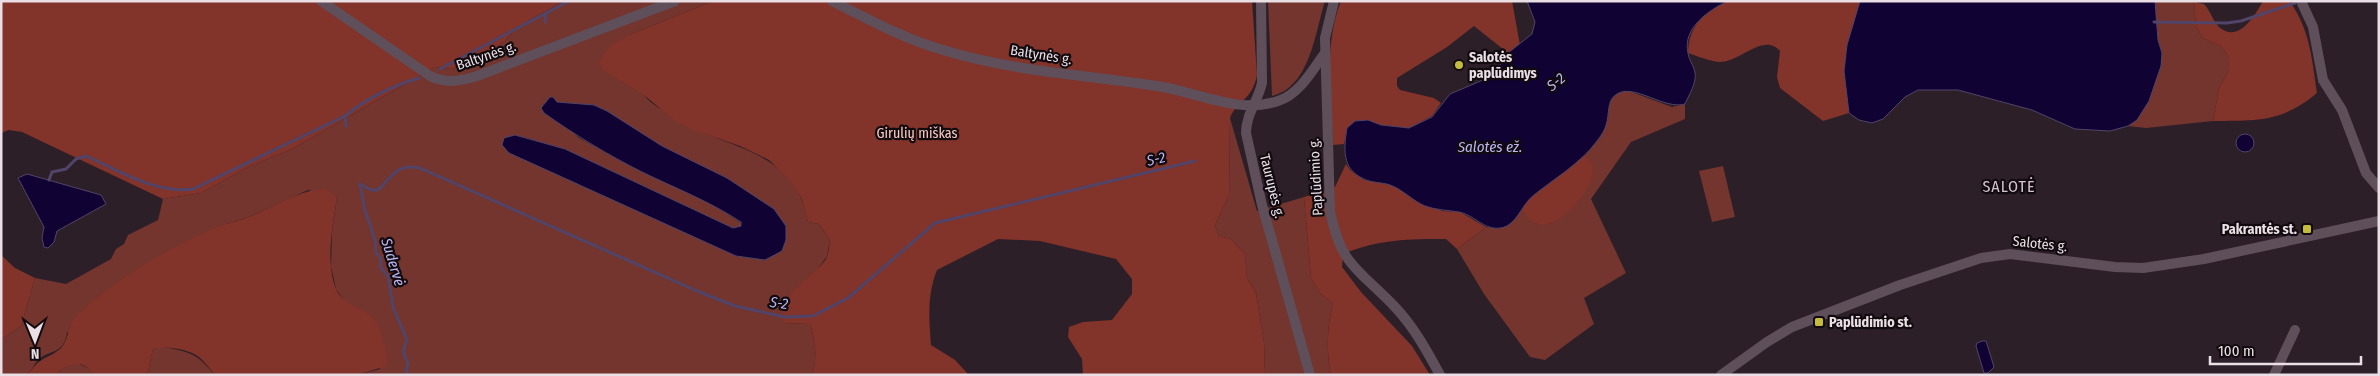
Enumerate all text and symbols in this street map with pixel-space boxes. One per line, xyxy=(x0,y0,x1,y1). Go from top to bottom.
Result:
street label: Baltynės g. xyxy=(454,38,518,74)
street label: Baltynės g. xyxy=(1009,42,1073,68)
place label: Salotės paplūdimys xyxy=(1469,49,1537,82)
marker: Salotės paplūdimys xyxy=(1453,59,1465,71)
water label: S-2 xyxy=(1542,69,1569,95)
park label: Girulių miškas xyxy=(877,125,957,142)
street label: Paplūdimio g. xyxy=(1305,138,1327,216)
water label: Salotės ež. xyxy=(1457,138,1522,156)
water label: S-2 xyxy=(1144,148,1167,170)
street label: Taurupės g. xyxy=(1256,152,1288,220)
district label: SALOTĖ xyxy=(1982,177,2036,196)
place label: Pakrantės st. xyxy=(2222,221,2297,238)
marker: Pakrantės st. xyxy=(2301,223,2313,235)
street label: Salotės g. xyxy=(2012,233,2068,255)
water label: Sudervė xyxy=(377,235,409,288)
water label: S-2 xyxy=(768,293,790,313)
place label: Paplūdimio st. xyxy=(1829,314,1912,331)
north arrow xyxy=(10,316,60,366)
marker: Paplūdimio st. xyxy=(1813,316,1825,328)
scale bar xyxy=(2210,334,2361,366)
text: 100 m xyxy=(2218,342,2255,360)
text: N xyxy=(31,345,40,362)

